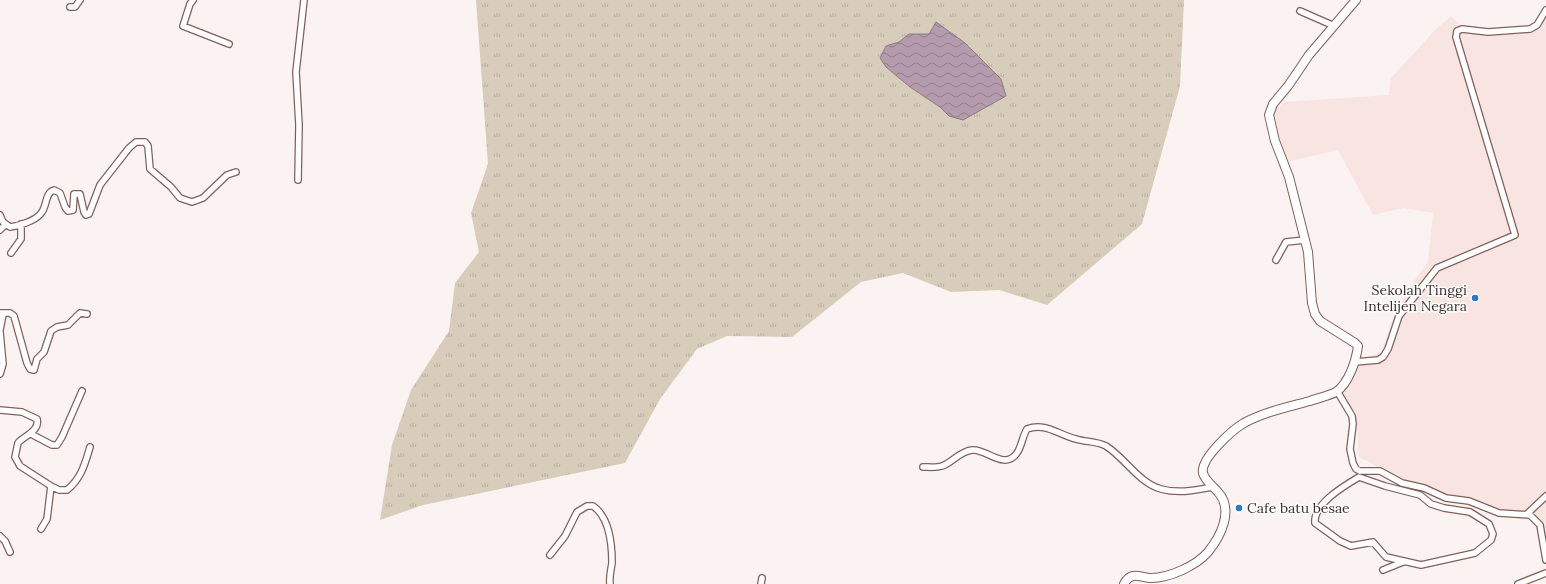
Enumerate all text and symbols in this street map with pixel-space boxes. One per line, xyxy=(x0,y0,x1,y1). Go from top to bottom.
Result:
place label: Sekolah Tinggi Intelijen Negara xyxy=(1364,281,1467,315)
marker: Sekolah Tinggi Intelijen Negara xyxy=(1470,293,1480,303)
place label: Cafe batu besae xyxy=(1247,499,1350,517)
marker: Cafe batu besae xyxy=(1234,503,1244,513)

